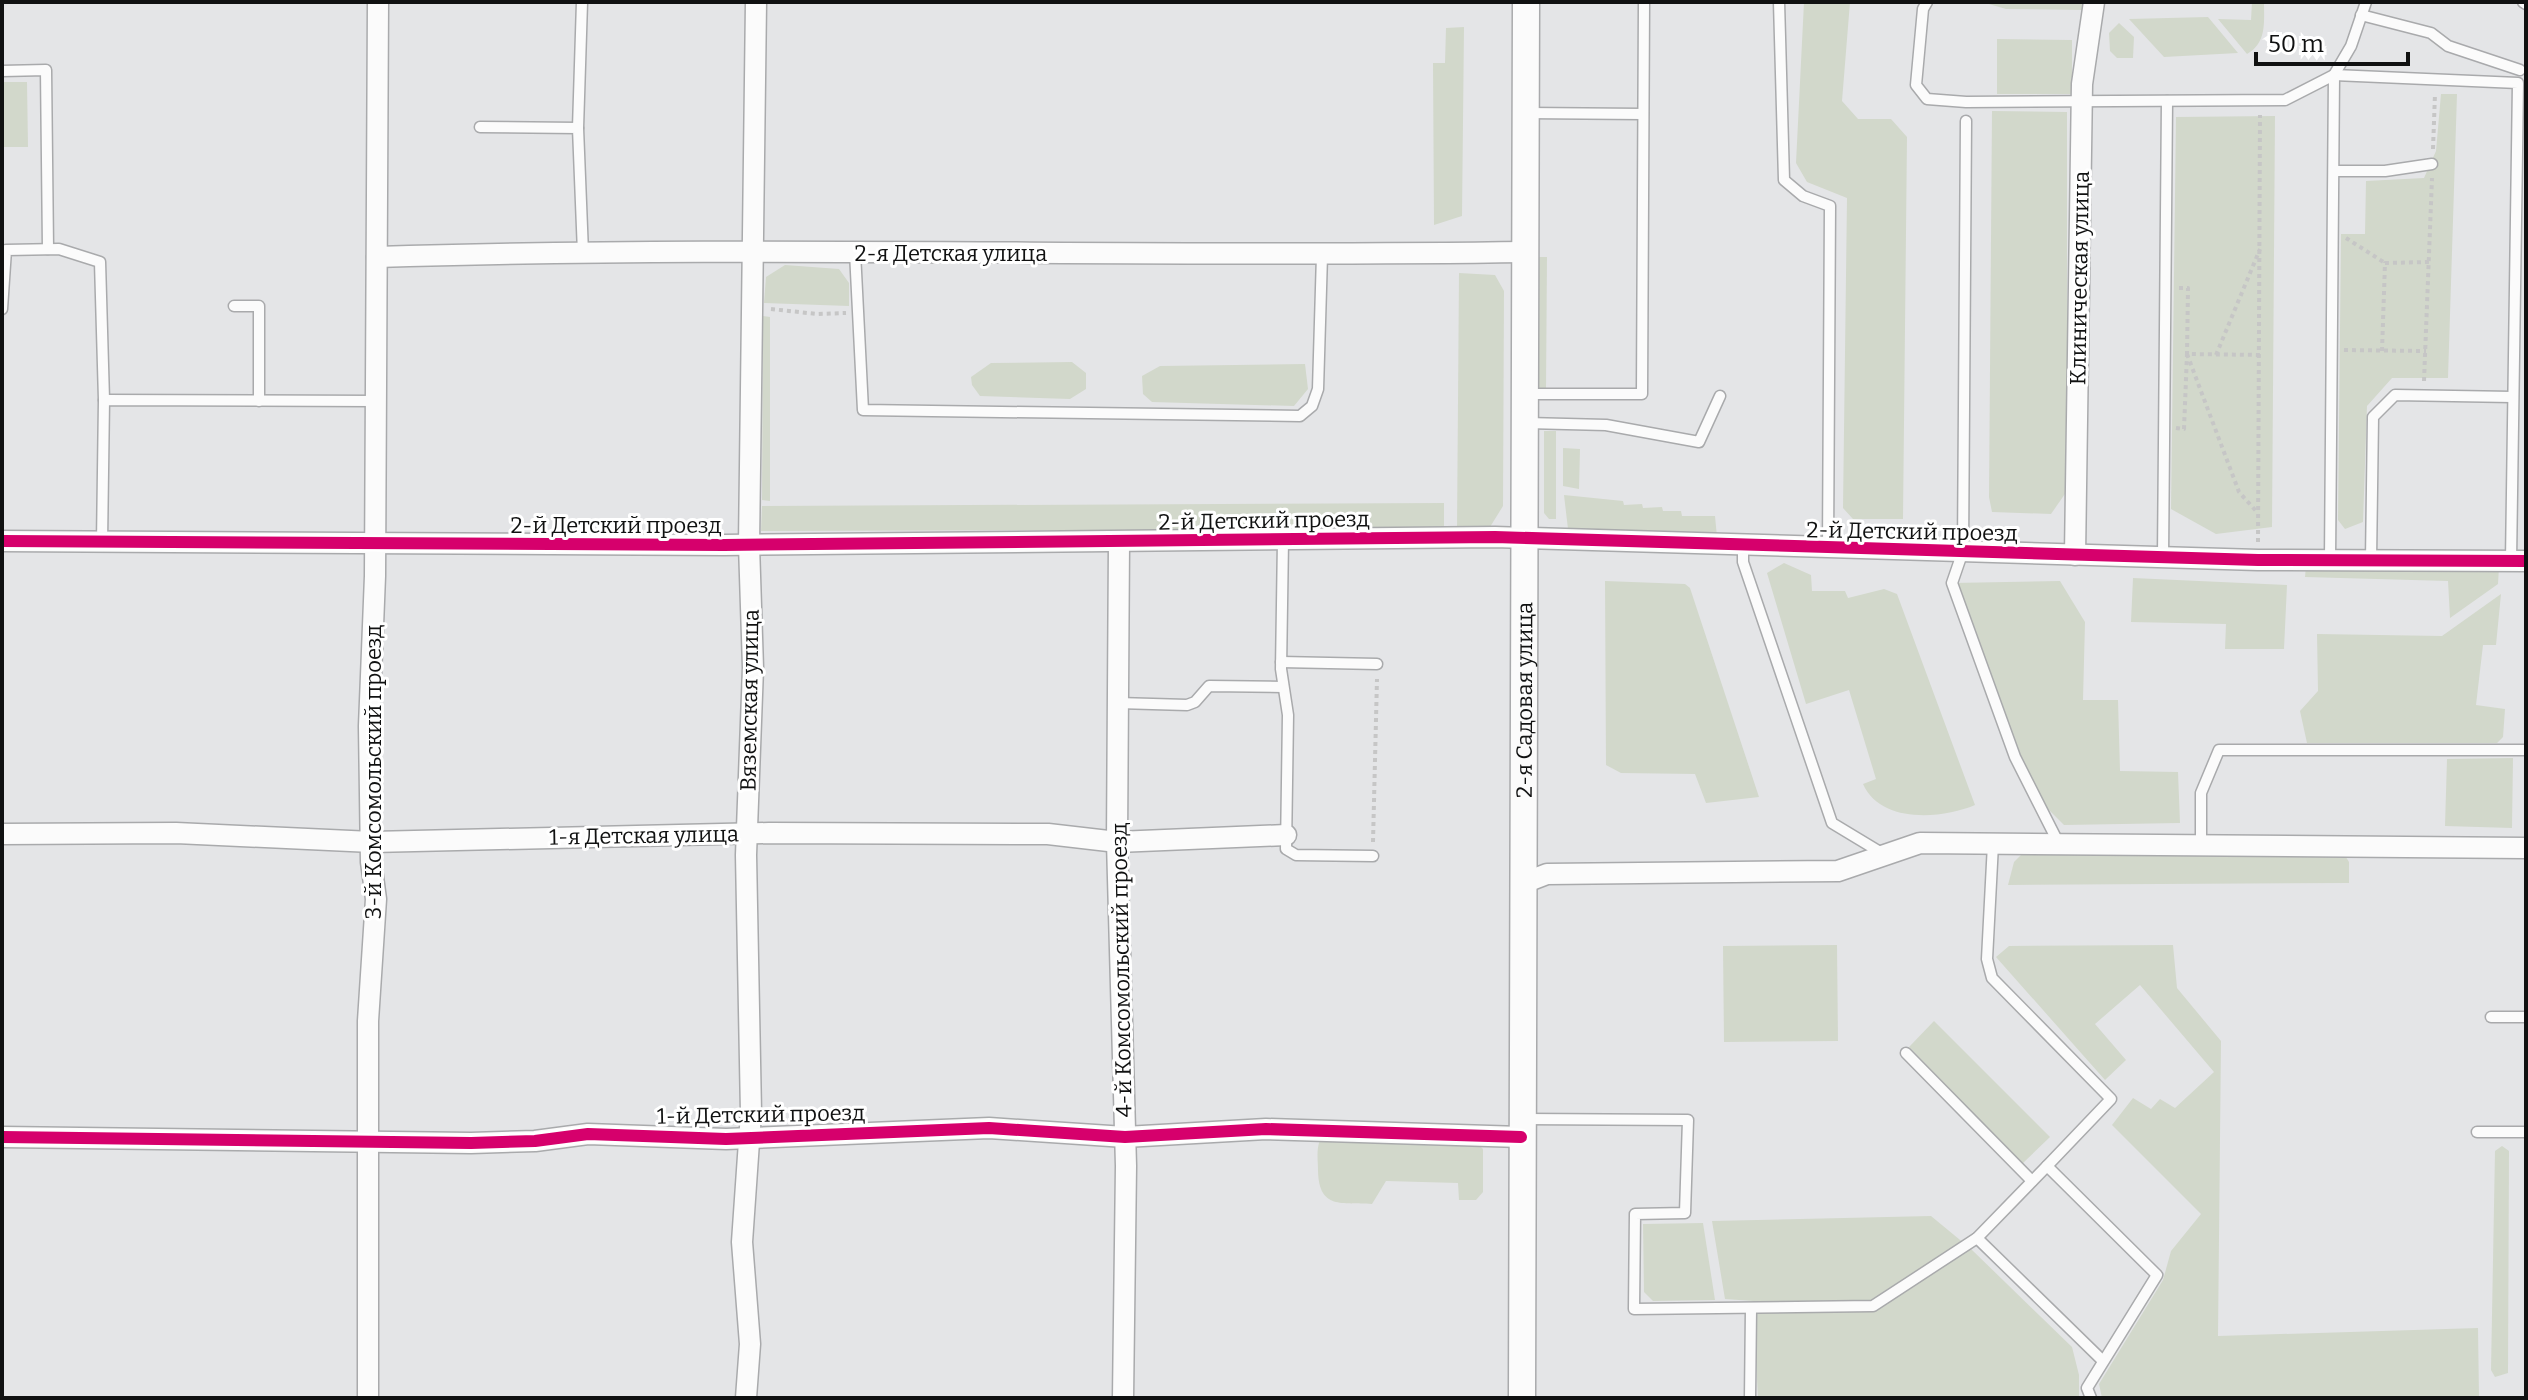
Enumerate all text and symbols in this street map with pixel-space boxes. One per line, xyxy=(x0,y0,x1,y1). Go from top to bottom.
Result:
scale bar xyxy=(2256,16,2408,66)
text: 50 m xyxy=(2268,30,2324,58)
street label: Клиническая улица xyxy=(2064,171,2095,385)
street label: 2-я Детская улица xyxy=(855,240,1047,267)
street label: 2-й Детский проезд xyxy=(1158,505,1370,536)
street label: 2-й Детский проезд xyxy=(510,512,722,539)
street label: 2-й Детский проезд xyxy=(1806,516,2018,547)
street label: 2-я Садовая улица xyxy=(1511,602,1538,798)
street label: Вяземская улица xyxy=(734,609,765,791)
street label: 3-й Комсомольский проезд xyxy=(360,625,387,919)
street label: 1-я Детская улица xyxy=(549,820,739,851)
street label: 4-й Комсомольский проезд xyxy=(1105,822,1138,1118)
street label: 1-й Детский проезд xyxy=(657,1099,865,1130)

